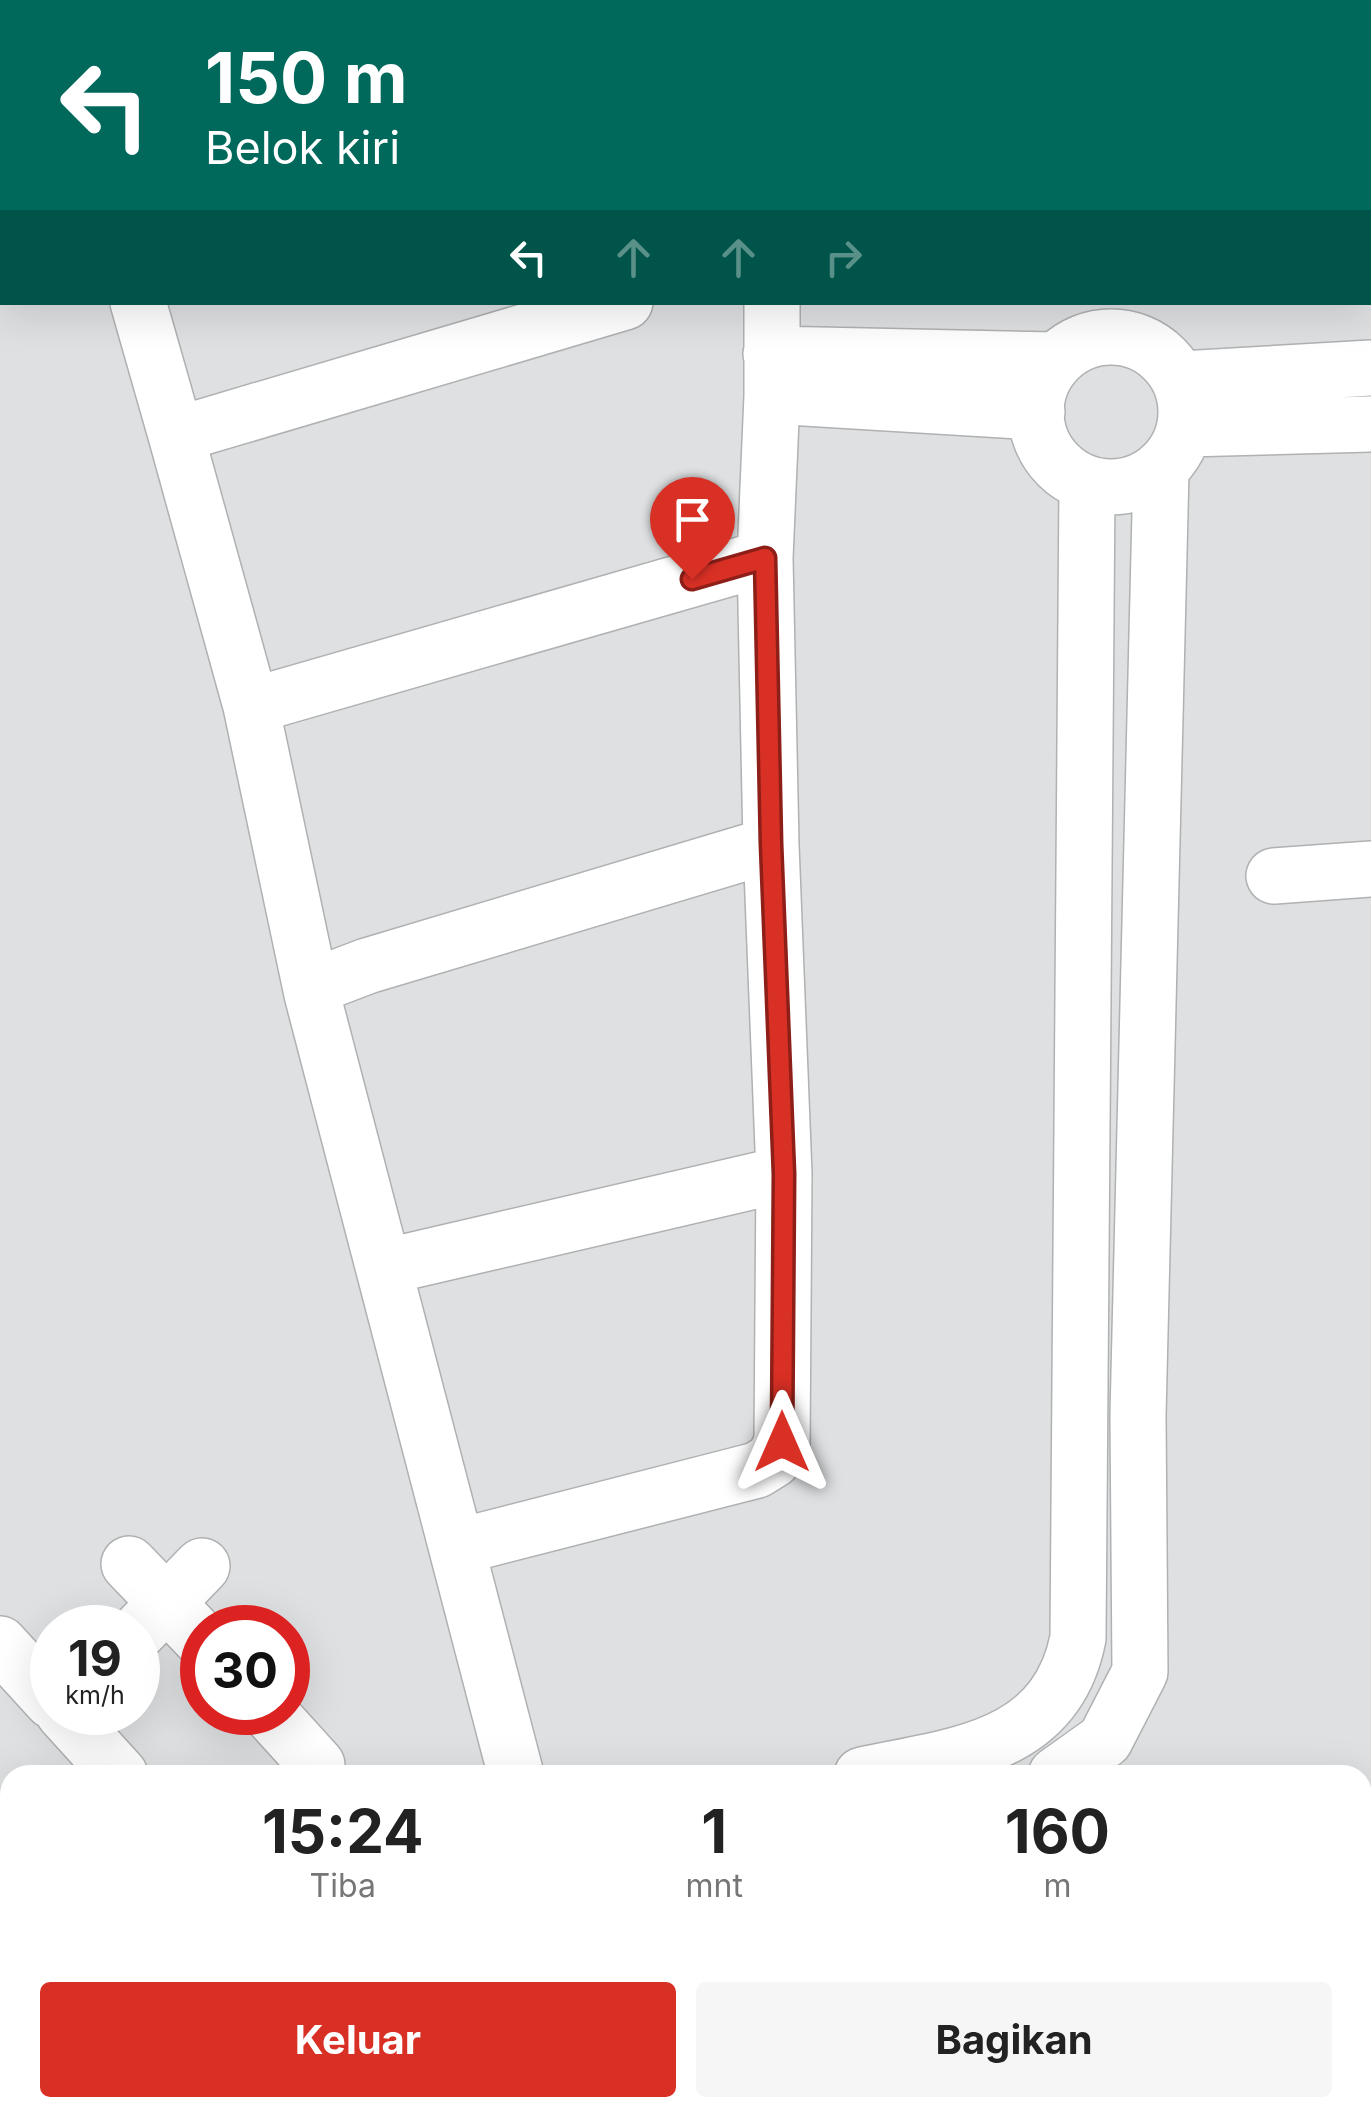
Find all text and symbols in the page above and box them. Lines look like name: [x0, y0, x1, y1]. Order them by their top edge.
text: 150 m: [205, 35, 408, 120]
icon: left: [40, 40, 170, 170]
text: Belok kiri: [205, 120, 400, 175]
icon: left: [501, 230, 556, 285]
icon: ahead: [606, 230, 661, 285]
icon: ahead: [711, 230, 766, 285]
icon: right: [816, 230, 871, 285]
pin: [650, 477, 735, 580]
icon: arrive: [665, 492, 720, 547]
position arrow: [730, 1390, 834, 1494]
speed limit sign: 30: [180, 1605, 310, 1735]
text: 19: [68, 1628, 122, 1688]
text: km/h: [65, 1680, 125, 1710]
text: 15:24: [262, 1795, 424, 1867]
text: 1: [701, 1795, 727, 1867]
text: 160: [1005, 1795, 1110, 1867]
text: Tiba: [310, 1866, 376, 1905]
text: mnt: [685, 1866, 743, 1905]
text: m: [1043, 1866, 1071, 1905]
button: Keluar: [40, 1982, 676, 2097]
button: Bagikan: [696, 1982, 1332, 2097]

